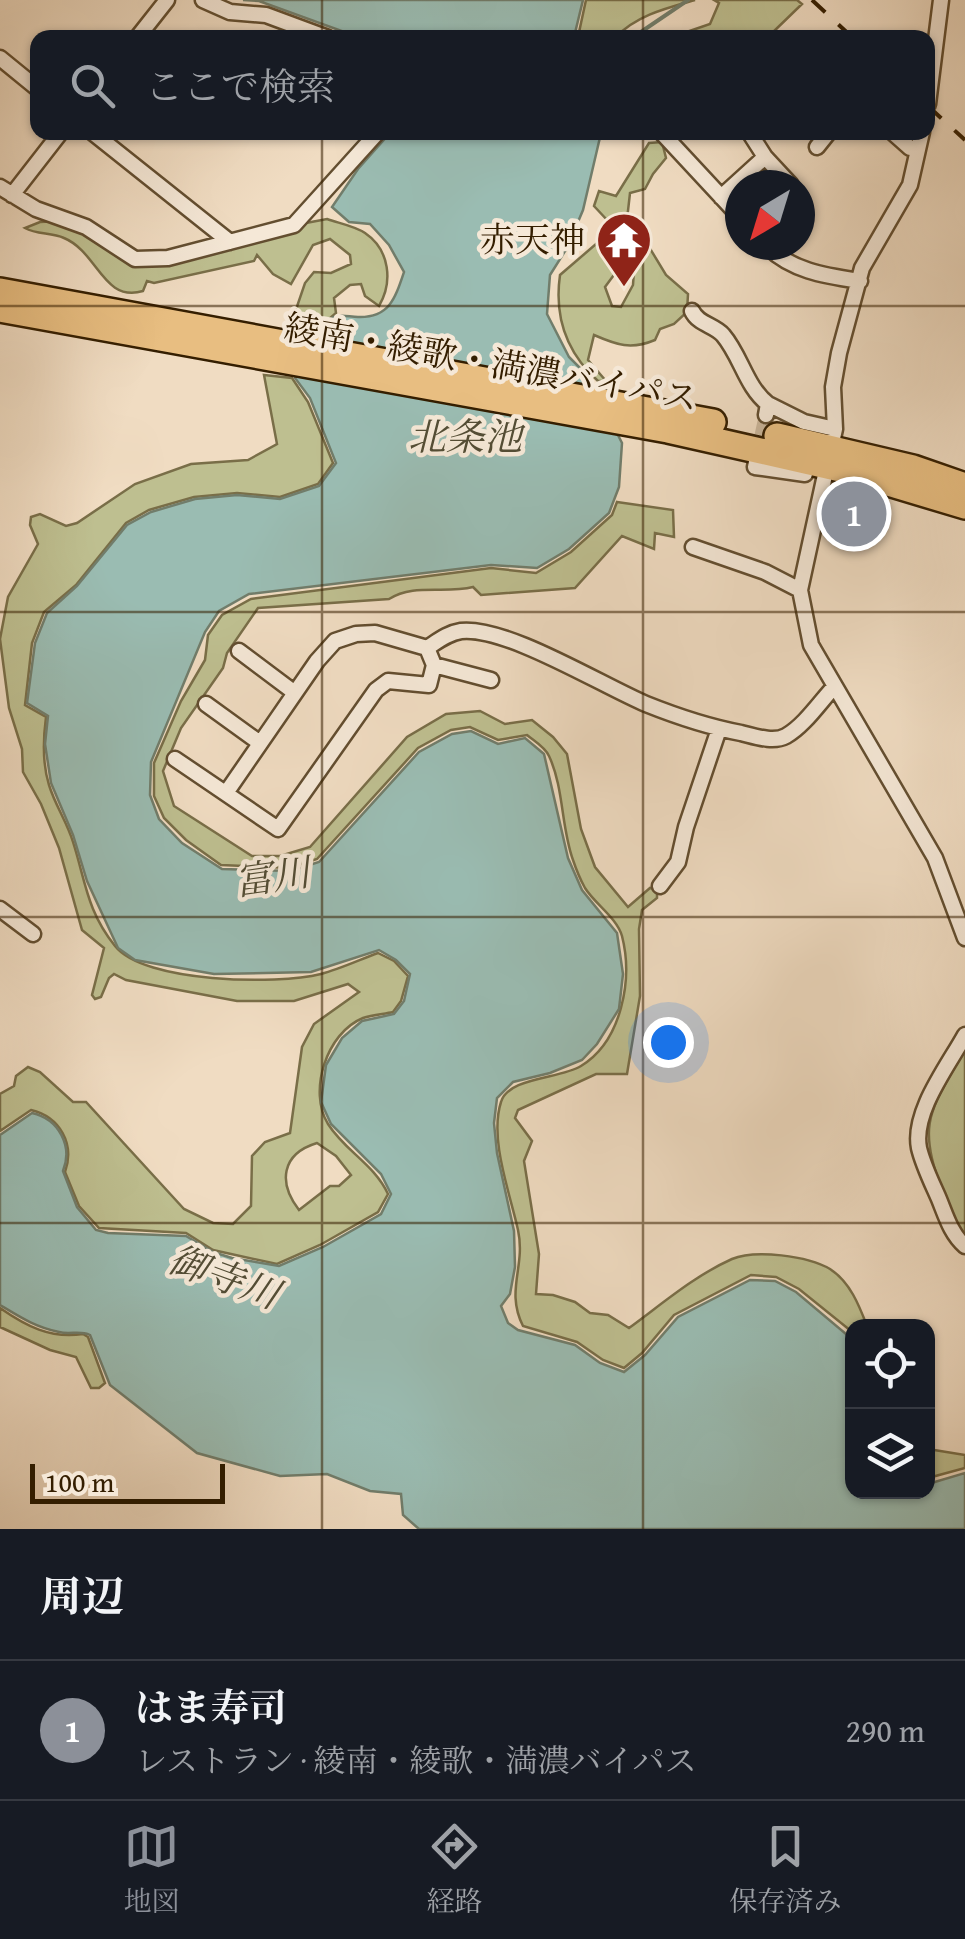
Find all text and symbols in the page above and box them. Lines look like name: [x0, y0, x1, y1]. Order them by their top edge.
search box: [30, 30, 935, 140]
icon: search: [65, 58, 120, 113]
text: ここで検索: [145, 58, 335, 114]
north arrow: [725, 170, 815, 260]
temple icon: 赤天神: [594, 210, 654, 289]
place label: 赤天神: [480, 214, 585, 265]
street label: 綾南・綾歌・満濃バイパス: [280, 301, 702, 424]
water label: 北条池: [408, 408, 526, 464]
pin: 1: [822, 476, 886, 552]
water label: 富川: [230, 842, 317, 909]
your location: [643, 1017, 694, 1068]
water label: 御寺川: [161, 1230, 291, 1323]
map controls: [845, 1319, 935, 1499]
button: locate: [845, 1319, 935, 1409]
button: layers: [845, 1409, 935, 1499]
scale bar: [30, 1459, 225, 1504]
text: 100 m: [45, 1461, 114, 1502]
text: 周辺: [40, 1565, 124, 1626]
text: はま寿司: [135, 1679, 287, 1735]
text: 1: [64, 1707, 81, 1754]
text: 290 m: [846, 1707, 925, 1754]
text: レストラン · 綾南・綾歌・満濃バイパス: [135, 1737, 697, 1784]
tab: 地図: [123, 1819, 180, 1921]
tab: 経路: [426, 1819, 483, 1921]
tab: 保存済み: [729, 1819, 842, 1921]

